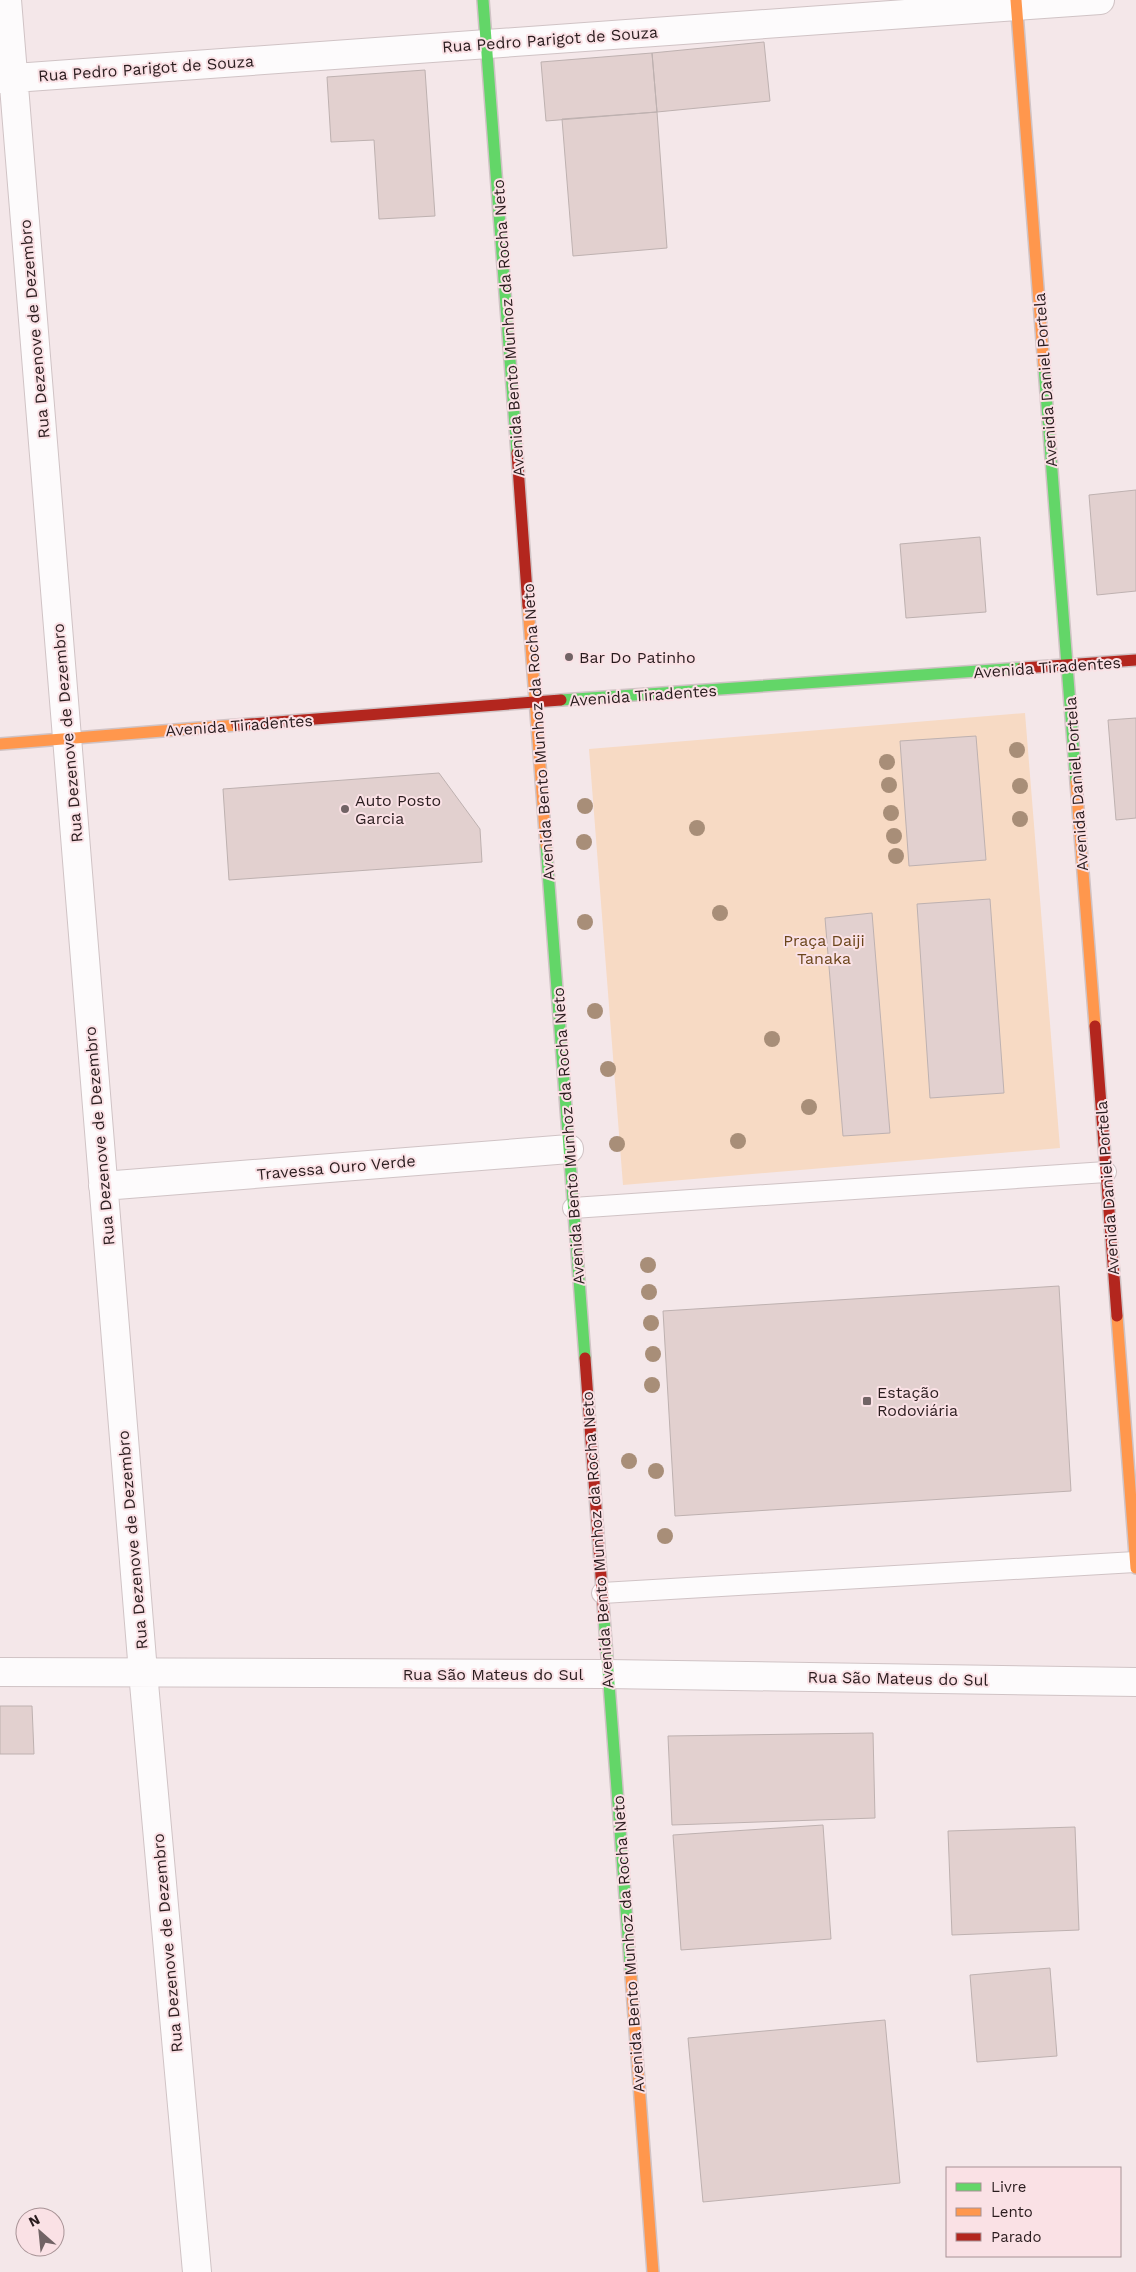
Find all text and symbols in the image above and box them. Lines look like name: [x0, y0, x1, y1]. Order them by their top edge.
street label: Rua Pedro Parigot de Souza: [441, 22, 659, 57]
street label: Rua Pedro Parigot de Souza: [37, 51, 255, 86]
street label: Avenida Bento Munhoz da Rocha Neto: [489, 179, 528, 477]
street label: Rua Dezenove de Dezembro: [15, 219, 54, 439]
street label: Avenida Daniel Portela: [1030, 292, 1061, 468]
street label: Avenida Bento Munhoz da Rocha Neto: [519, 583, 558, 881]
street label: Rua Dezenove de Dezembro: [48, 623, 87, 843]
place label: Bar Do Patinho: [579, 648, 696, 667]
marker: Bar Do Patinho: [563, 651, 575, 663]
street label: Avenida Tiradentes: [973, 653, 1121, 682]
street label: Avenida Tiradentes: [569, 681, 717, 710]
street label: Avenida Daniel Portela: [1061, 696, 1092, 872]
street label: Avenida Tiradentes: [165, 711, 313, 740]
place label: Auto Posto Garcia: [355, 791, 441, 828]
marker: Auto Posto Garcia: [339, 803, 351, 815]
park label: Praça Daiji Tanaka: [783, 931, 865, 968]
street label: Avenida Bento Munhoz da Rocha Neto: [549, 987, 588, 1285]
street label: Rua Dezenove de Dezembro: [80, 1026, 119, 1246]
street label: Avenida Daniel Portela: [1092, 1100, 1123, 1276]
street label: Travessa Ouro Verde: [256, 1151, 416, 1184]
place label: Estação Rodoviária: [877, 1383, 958, 1420]
street label: Avenida Bento Munhoz da Rocha Neto: [578, 1391, 617, 1689]
marker: Estação Rodoviária: [861, 1395, 873, 1407]
street label: Rua Dezenove de Dezembro: [113, 1430, 152, 1650]
street label: Rua São Mateus do Sul: [403, 1665, 583, 1684]
street label: Rua São Mateus do Sul: [807, 1667, 989, 1690]
street label: Avenida Bento Munhoz da Rocha Neto: [609, 1795, 648, 2093]
street label: Rua Dezenove de Dezembro: [148, 1833, 187, 2053]
legend: [946, 2167, 1121, 2257]
text: Livre: [991, 2178, 1026, 2196]
text: Lento: [991, 2203, 1033, 2221]
north arrow: [15, 2207, 65, 2257]
text: N: [26, 2211, 42, 2230]
text: Parado: [991, 2228, 1041, 2246]

